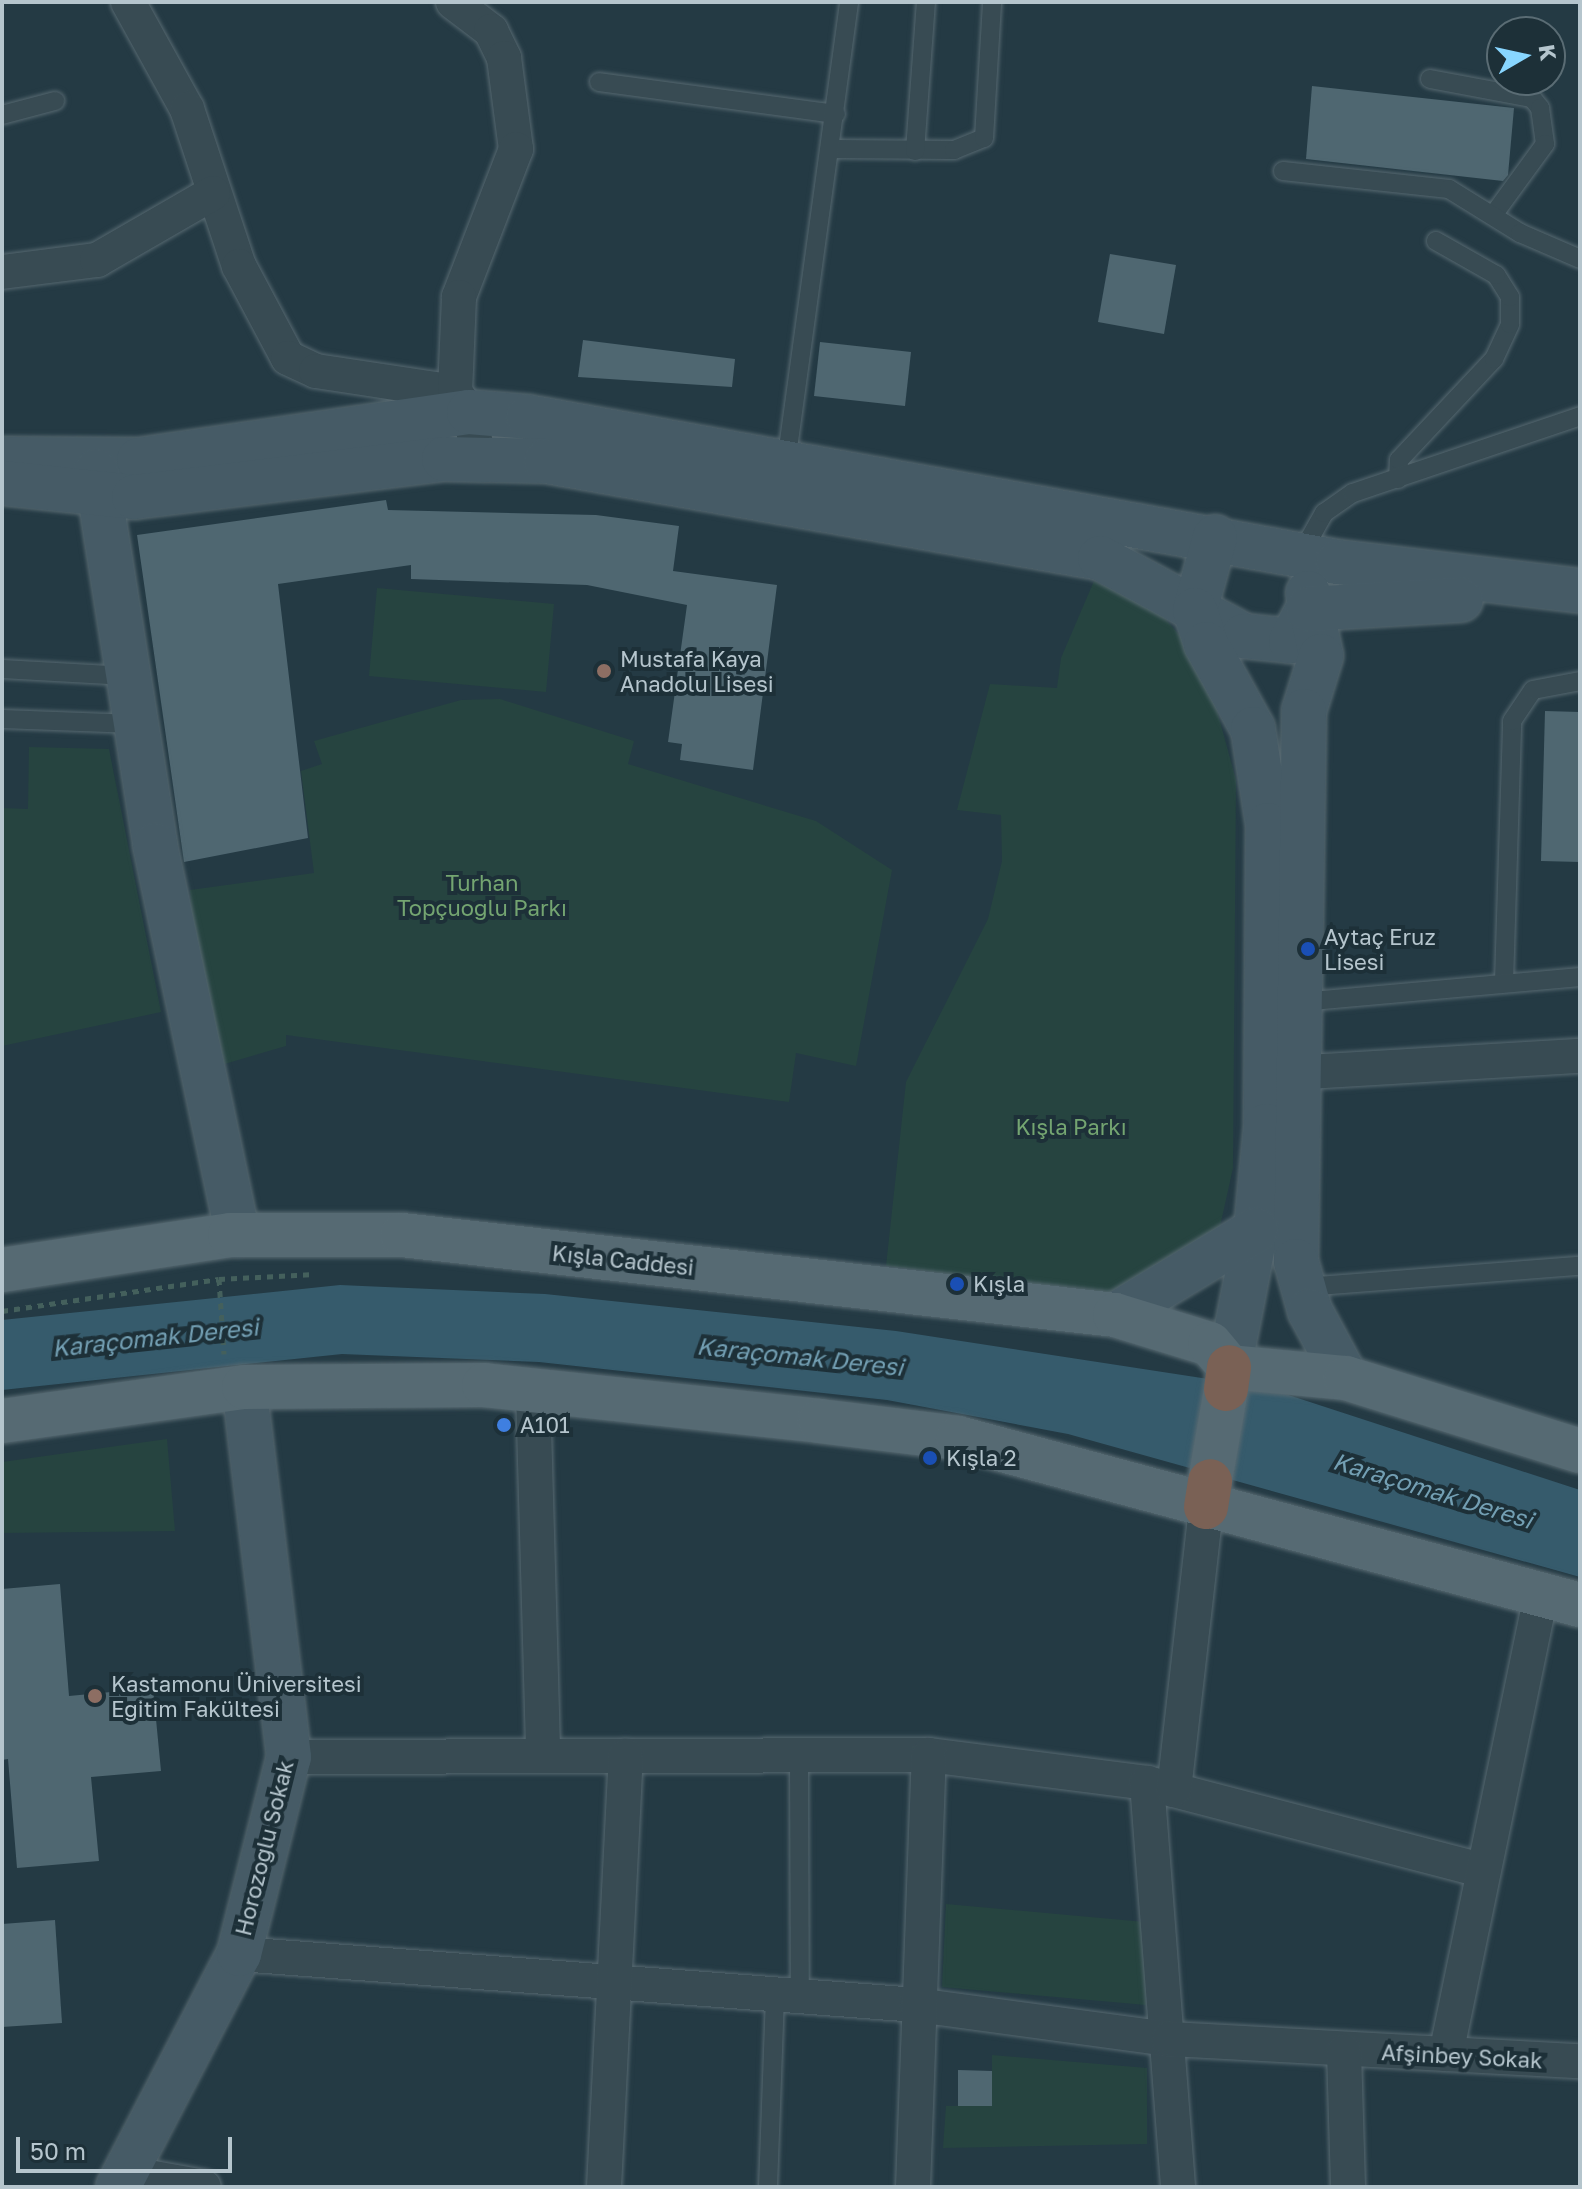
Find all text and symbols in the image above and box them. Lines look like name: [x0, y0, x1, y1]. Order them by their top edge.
north arrow: [1486, 16, 1566, 96]
text: K: [1534, 42, 1563, 62]
place label: Mustafa Kaya Anadolu Lisesi: [620, 645, 774, 696]
marker: Mustafa Kaya Anadolu Lisesi: [595, 662, 613, 680]
park label: Turhan Topçuoğlu Parkı: [397, 869, 567, 920]
place label: Aytaç Eruz Lisesi: [1324, 923, 1436, 974]
marker: Aytaç Eruz Lisesi: [1299, 940, 1317, 958]
park label: Kışla Parkı: [1015, 1114, 1127, 1140]
street label: Kışla Caddesi: [551, 1239, 695, 1281]
place label: Kışla: [973, 1271, 1025, 1297]
marker: Kışla: [948, 1275, 966, 1293]
water label: Karaçomak Deresi: [50, 1312, 260, 1362]
water label: Karaçomak Deresi: [695, 1331, 905, 1381]
place label: A101: [520, 1412, 570, 1438]
marker: A101: [495, 1416, 513, 1434]
place label: Kışla 2: [946, 1445, 1016, 1471]
water label: Karaçomak Deresi: [1330, 1446, 1536, 1534]
marker: Kışla 2: [921, 1449, 939, 1467]
place label: Kastamonu Üniversitesi Eğitim Fakültesi: [111, 1670, 362, 1722]
marker: Kastamonu Üniversitesi Eğitim Fakültesi: [86, 1687, 104, 1705]
street label: Horozoğlu Sokak: [229, 1758, 299, 1938]
street label: Afşinbey Sokak: [1381, 2039, 1543, 2073]
scale bar: [20, 2121, 236, 2171]
text: 50 m: [30, 2136, 86, 2165]

